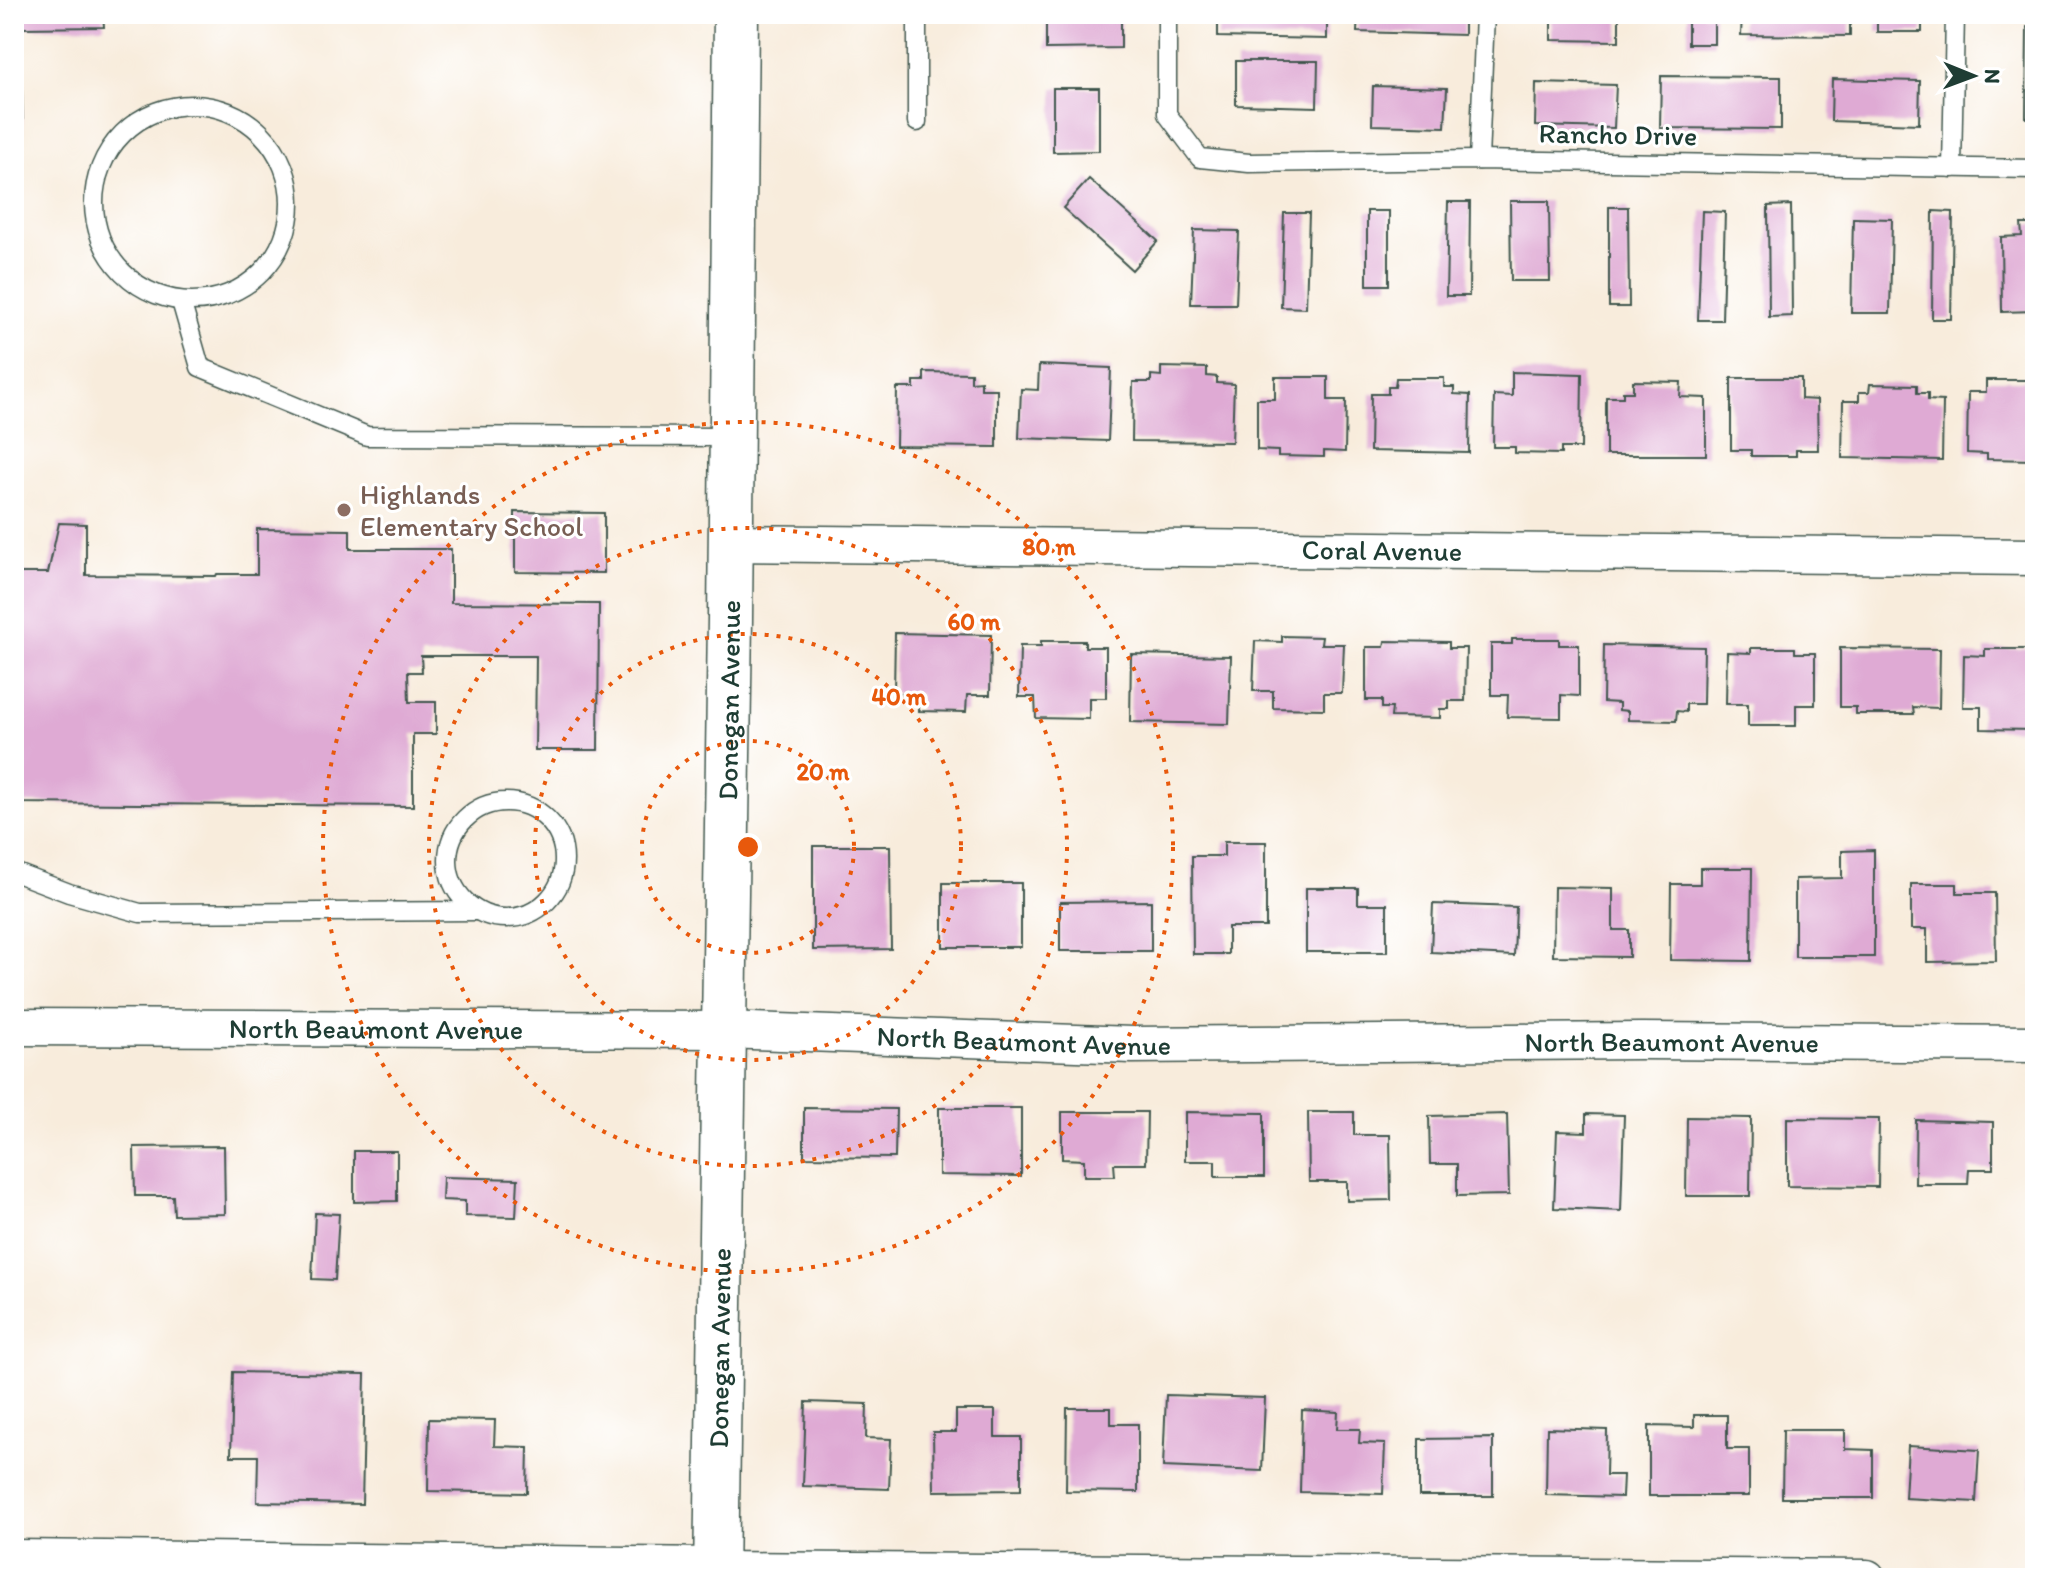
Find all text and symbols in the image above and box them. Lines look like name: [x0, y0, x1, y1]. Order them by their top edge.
north arrow: [1933, 36, 2013, 116]
text: N: [1979, 69, 2006, 84]
street label: Rancho Drive: [1538, 116, 1698, 152]
place label: Highlands Elementary School: [360, 477, 583, 543]
marker: Highlands Elementary School: [335, 501, 353, 519]
text: 80 m: [1022, 532, 1077, 561]
street label: Coral Avenue: [1302, 532, 1462, 568]
street label: Donegan Avenue: [710, 600, 747, 801]
text: 60 m: [947, 607, 1001, 636]
text: 40 m: [872, 682, 927, 711]
text: 20 m: [797, 757, 850, 786]
centre of rings: [734, 833, 762, 861]
street label: North Beaumont Avenue: [229, 1011, 523, 1046]
street label: North Beaumont Avenue: [876, 1019, 1171, 1062]
street label: North Beaumont Avenue: [1524, 1024, 1819, 1059]
street label: Donegan Avenue: [701, 1247, 738, 1449]

